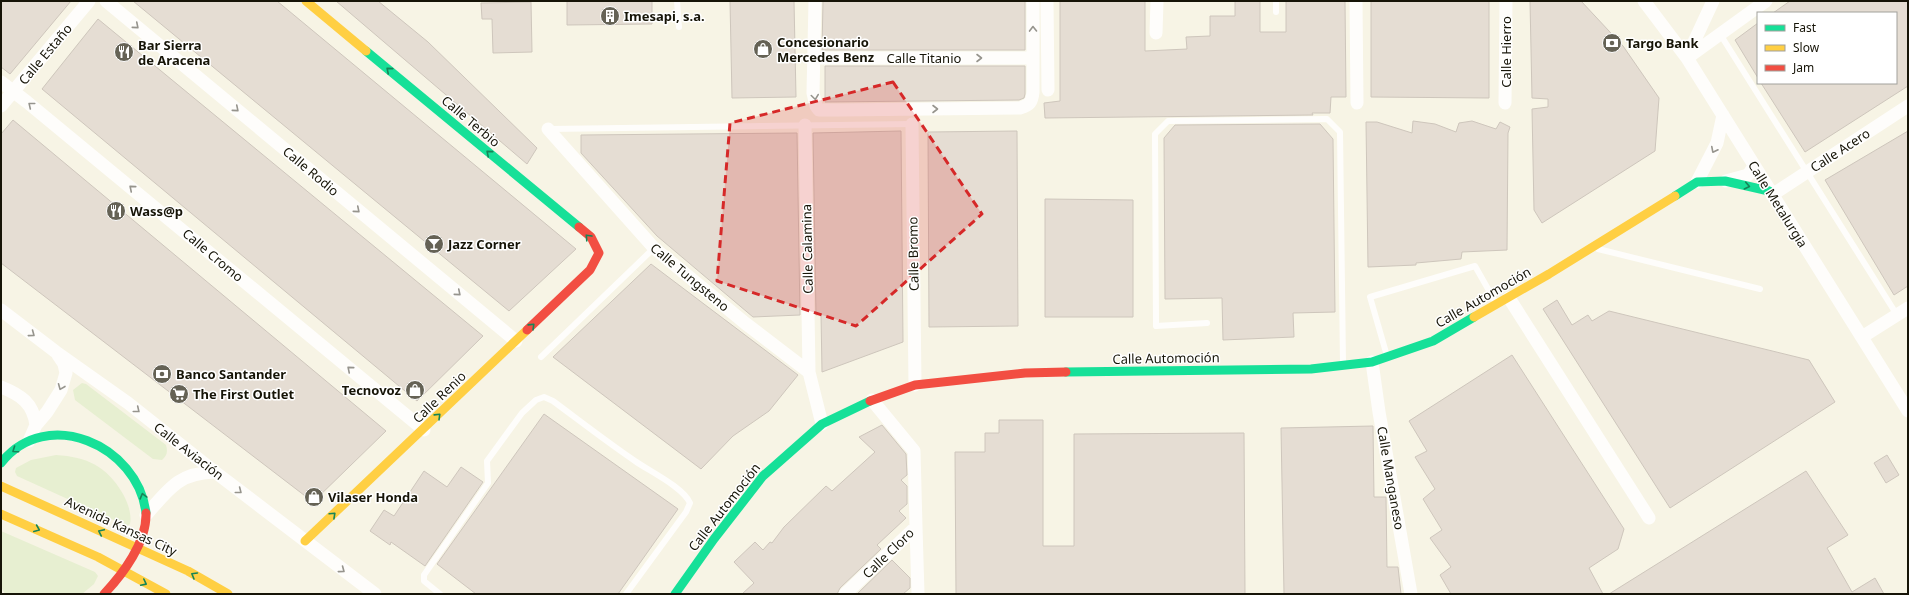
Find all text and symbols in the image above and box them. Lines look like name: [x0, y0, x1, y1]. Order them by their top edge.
building icon: Imesapi, s.a.: [599, 5, 621, 27]
place label: Imesapi, s.a.: [624, 7, 705, 25]
legend: [1757, 12, 1897, 84]
street label: Calle Hierro: [1497, 16, 1515, 88]
text: Fast: [1793, 19, 1817, 36]
street label: Calle Estaño: [14, 20, 76, 88]
one-way arrow: [131, 21, 138, 28]
one-way arrow: [1029, 26, 1037, 32]
bank icon: Targo Bank: [1601, 32, 1623, 54]
place label: Concesionario Mercedes Benz: [777, 33, 874, 66]
place label: Targo Bank: [1626, 34, 1700, 52]
place label: Bar Sierra de Aracena: [138, 36, 210, 69]
shop icon: Concesionario Mercedes Benz: [752, 38, 774, 60]
text: Slow: [1793, 39, 1820, 56]
restaurant icon: Bar Sierra de Aracena: [113, 41, 135, 63]
street label: Calle Titanio: [887, 49, 962, 67]
one-way arrow: [976, 54, 982, 62]
text: Jam: [1792, 59, 1814, 76]
one-way arrow: [387, 68, 394, 75]
street label: Calle Terbio: [438, 91, 504, 151]
one-way arrow: [810, 94, 819, 100]
one-way arrow: [29, 103, 36, 110]
one-way arrow: [231, 104, 238, 111]
one-way arrow: [932, 105, 938, 113]
street label: Calle Acero: [1807, 124, 1873, 176]
street label: Calle Rodio: [279, 142, 343, 200]
one-way arrow: [1711, 146, 1718, 153]
one-way arrow: [487, 151, 494, 158]
street label: Calle Metalurgia: [1744, 157, 1812, 251]
one-way arrow: [1744, 182, 1750, 190]
one-way arrow: [129, 186, 136, 193]
restaurant icon: Wass@p: [105, 200, 127, 222]
place label: Wass@p: [130, 202, 183, 220]
street label: Calle Calamina: [797, 204, 817, 294]
one-way arrow: [353, 205, 360, 212]
street label: Calle Bromo: [903, 217, 923, 291]
street label: Calle Cromo: [179, 224, 247, 286]
bar icon: Jazz Corner: [423, 233, 445, 255]
one-way arrow: [586, 234, 593, 242]
place label: Jazz Corner: [447, 235, 521, 253]
street label: Calle Tungsteno: [647, 239, 733, 315]
street label: Calle Automoción: [1432, 262, 1534, 332]
one-way arrow: [453, 288, 460, 295]
one-way arrow: [527, 323, 535, 331]
one-way arrow: [28, 329, 35, 336]
street label: Calle Automoción: [1112, 348, 1220, 368]
bank icon: Banco Santander: [151, 363, 173, 385]
place label: Banco Santander: [176, 365, 286, 383]
one-way arrow: [348, 367, 355, 374]
street label: Calle Renio: [408, 367, 470, 427]
shop icon: Tecnovoz: [404, 379, 426, 401]
place label: Tecnovoz: [342, 381, 401, 399]
supermarket icon: The First Outlet: [168, 383, 190, 405]
one-way arrow: [58, 384, 66, 391]
place label: The First Outlet: [193, 385, 294, 403]
one-way arrow: [133, 405, 140, 412]
one-way arrow: [433, 413, 441, 421]
street label: Calle Aviación: [150, 418, 228, 484]
street label: Calle Manganeso: [1373, 425, 1409, 531]
one-way arrow: [13, 445, 20, 452]
street label: Calle Automoción: [684, 459, 764, 555]
one-way arrow: [235, 486, 242, 493]
shop icon: Vilaser Honda: [303, 486, 325, 508]
place label: Vilaser Honda: [328, 488, 418, 506]
street label: Avenida Kansas City: [62, 492, 180, 560]
one-way arrow: [139, 493, 148, 500]
one-way arrow: [328, 512, 336, 519]
street label: Calle Cloro: [858, 524, 918, 582]
one-way arrow: [33, 525, 40, 533]
one-way arrow: [98, 529, 105, 537]
one-way arrow: [338, 565, 345, 572]
one-way arrow: [191, 572, 198, 580]
one-way arrow: [140, 578, 147, 586]

